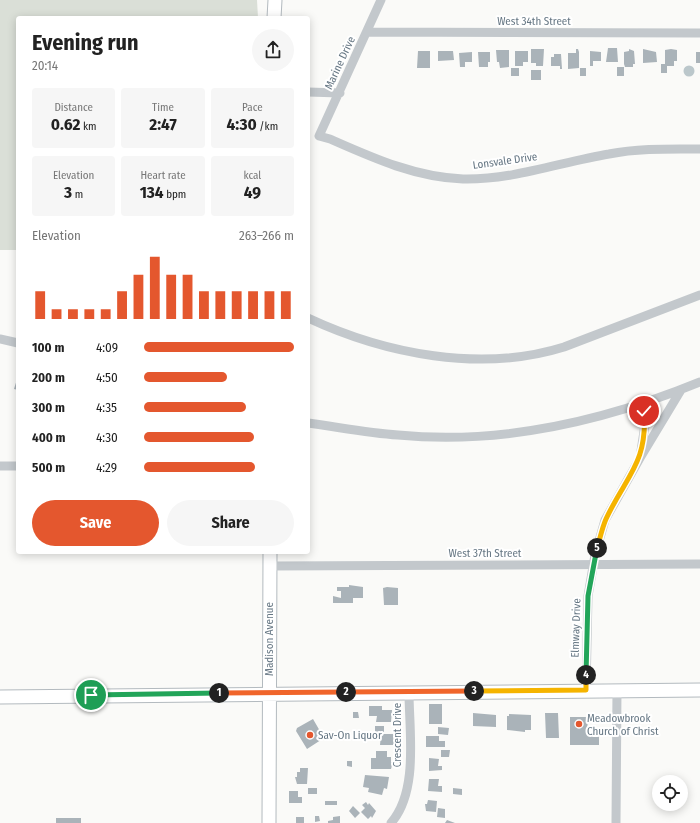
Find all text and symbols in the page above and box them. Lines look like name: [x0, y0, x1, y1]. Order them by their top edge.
street label: West 34th Street: [497, 15, 571, 28]
text: Evening run: [32, 29, 139, 56]
button: share: [252, 29, 294, 71]
street label: Marine Drive: [322, 34, 358, 92]
text: 20:14: [32, 58, 58, 73]
text: Distance: [54, 101, 93, 114]
text: Time: [152, 101, 174, 114]
text: Pace: [242, 101, 263, 114]
text: 0.62: [51, 114, 80, 135]
text: 2:47: [149, 114, 177, 135]
text: 4:30: [227, 114, 257, 135]
text: km: [80, 120, 97, 133]
text: /km: [257, 120, 278, 133]
street label: Lonsvale Drive: [472, 150, 538, 172]
text: Elevation: [53, 169, 94, 182]
text: Heart rate: [140, 169, 186, 182]
text: kcal: [243, 169, 261, 182]
text: 3: [64, 182, 72, 203]
text: 134: [140, 182, 164, 203]
text: 49: [244, 182, 261, 203]
text: m: [72, 188, 83, 201]
text: bpm: [164, 188, 186, 201]
text: Elevation: [32, 228, 81, 243]
text: 263–266 m: [239, 228, 294, 243]
text: 100 m: [32, 340, 64, 355]
text: 4:09: [96, 340, 118, 355]
text: 200 m: [32, 370, 65, 385]
text: 4:50: [96, 370, 118, 385]
pin: [627, 394, 661, 428]
text: 300 m: [32, 400, 65, 415]
text: 4:35: [96, 400, 117, 415]
icon: check: [633, 400, 655, 422]
text: 400 m: [32, 430, 66, 445]
text: 4:30: [96, 430, 118, 445]
text: 500 m: [32, 460, 65, 475]
text: 4:29: [96, 460, 117, 475]
button: Save: [32, 500, 159, 546]
button: Share: [167, 500, 294, 546]
pin: 5: [587, 538, 607, 558]
text: 5: [594, 541, 600, 554]
street label: West 37th Street: [449, 547, 522, 560]
street label: Elmway Drive: [568, 598, 584, 658]
street label: Madison Avenue: [263, 602, 276, 676]
pin: 4: [576, 665, 596, 685]
text: 4: [583, 668, 589, 681]
pin: [74, 678, 108, 712]
pin: 3: [464, 681, 484, 701]
pin: 2: [336, 682, 356, 702]
pin: 1: [209, 683, 229, 703]
icon: arrive: [80, 684, 102, 706]
text: 3: [471, 684, 477, 697]
text: 2: [343, 685, 349, 698]
text: 1: [217, 686, 221, 699]
street label: Crescent Drive: [391, 703, 404, 767]
place label: Meadowbrook Church of Christ: [587, 712, 659, 738]
marker: Meadowbrook Church of Christ: [574, 719, 584, 729]
place label: Sav-On Liquor: [318, 729, 382, 742]
marker: Sav-On Liquor: [305, 730, 315, 740]
map controls: [652, 775, 688, 811]
button: locate: [652, 775, 688, 811]

